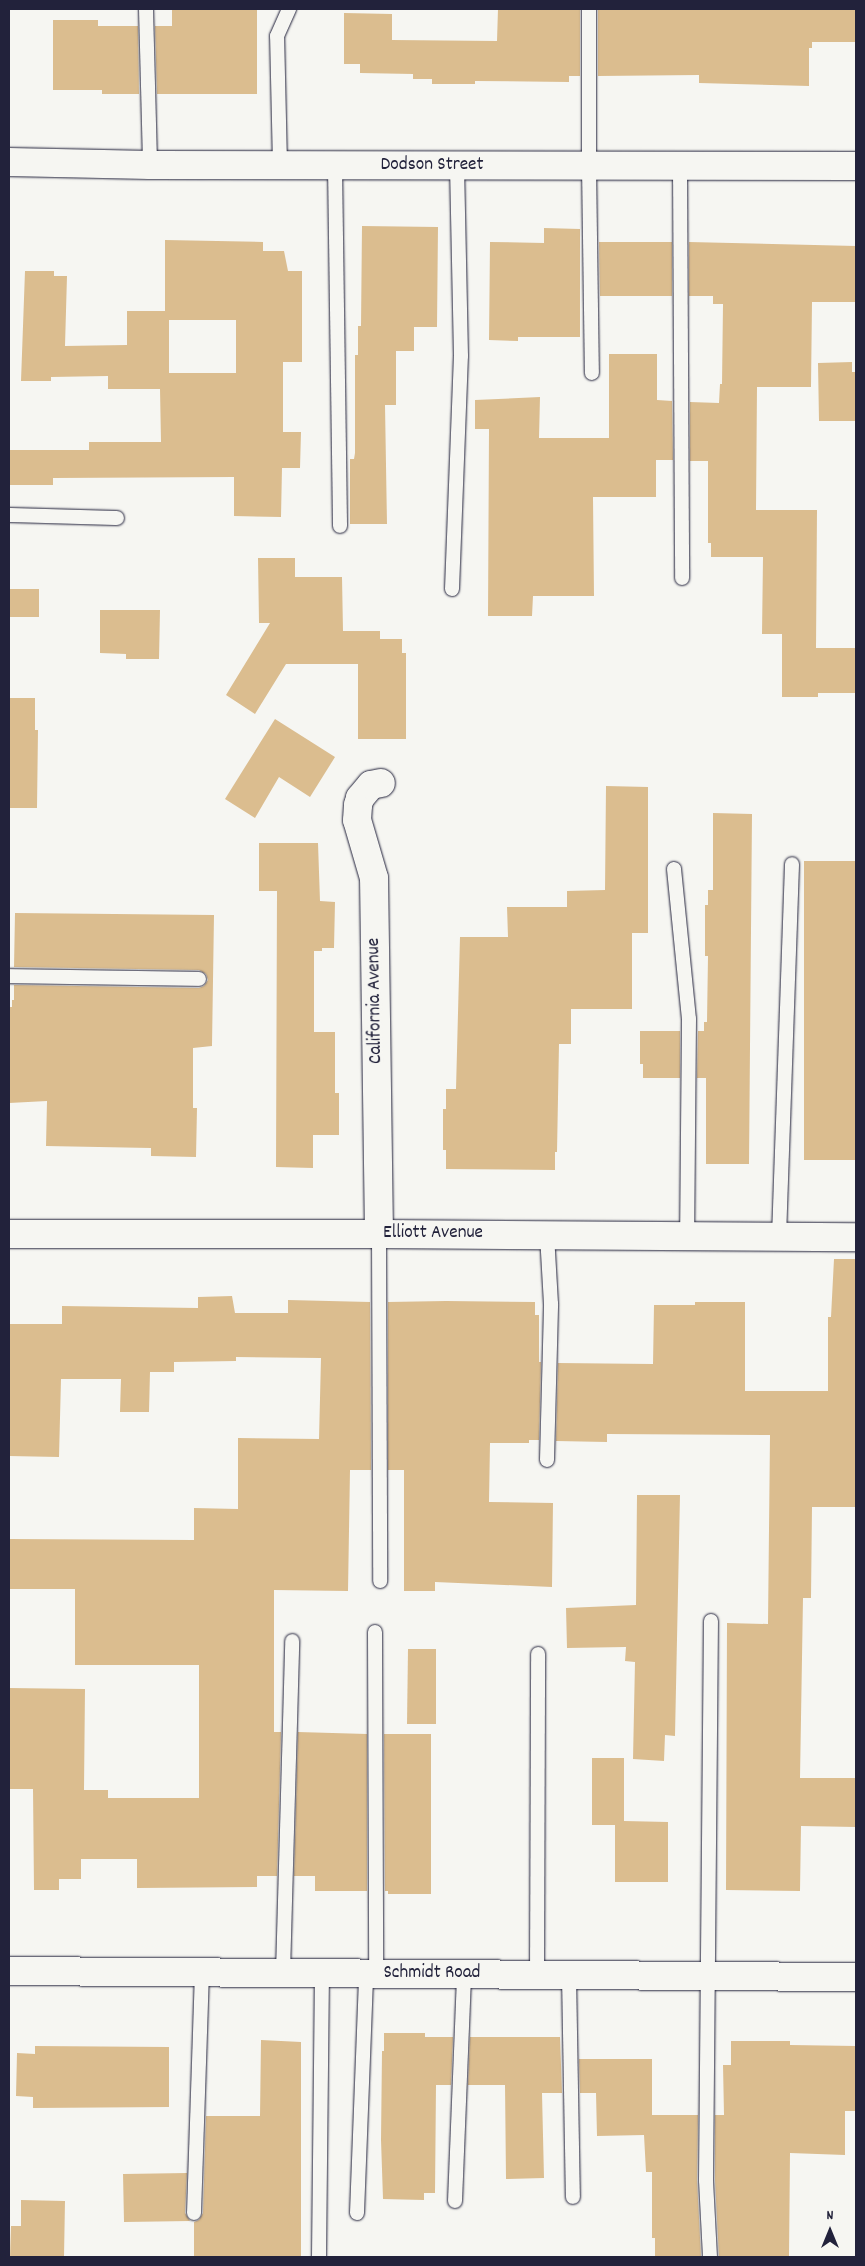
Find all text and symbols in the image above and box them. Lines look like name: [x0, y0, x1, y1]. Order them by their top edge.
street label: Dodson Street: [381, 155, 483, 177]
street label: California Avenue: [364, 938, 388, 1064]
street label: Elliott Avenue: [383, 1223, 483, 1245]
street label: Schmidt Road: [383, 1963, 481, 1985]
north arrow: [805, 2206, 855, 2256]
text: N: [827, 2206, 833, 2226]

